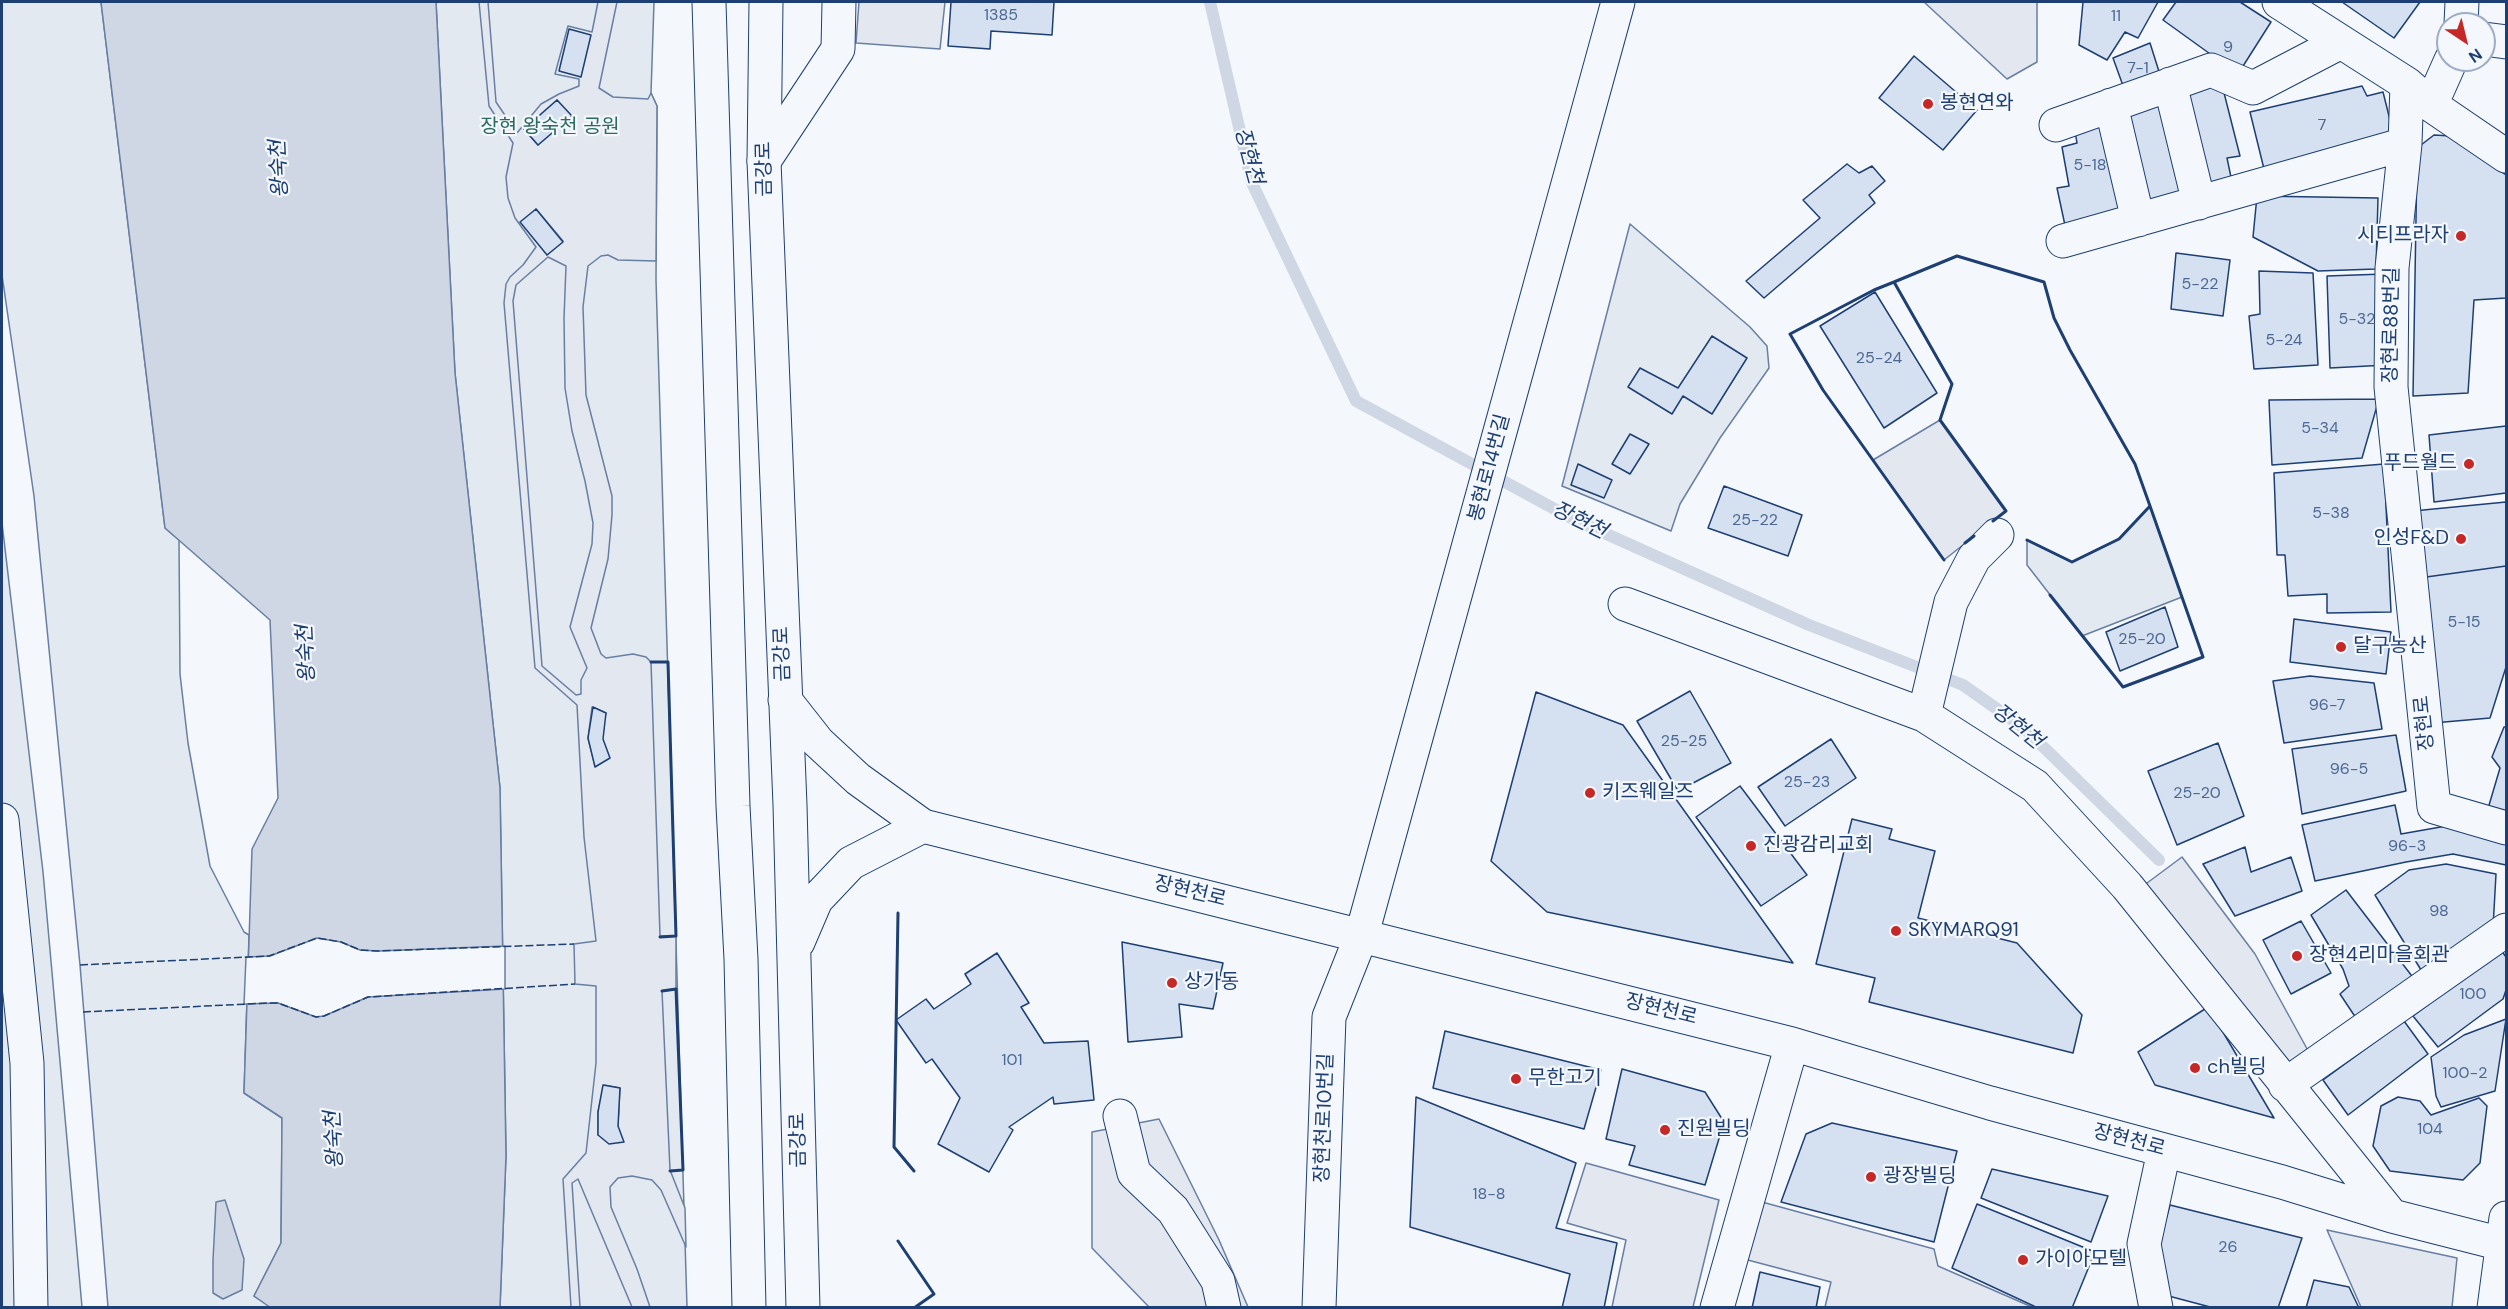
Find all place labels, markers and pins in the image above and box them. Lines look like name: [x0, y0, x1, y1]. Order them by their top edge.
place label: 봉현연와: [1940, 92, 2014, 116]
marker: 봉현연와: [1921, 97, 1935, 111]
place label: 시티프라자: [2357, 224, 2449, 248]
marker: 시티프라자: [2454, 229, 2468, 243]
place label: 푸드월드: [2383, 452, 2457, 476]
marker: 푸드월드: [2462, 457, 2476, 471]
place label: 인성F&D: [2373, 527, 2449, 551]
marker: 인성F&D: [2454, 532, 2468, 546]
place label: 달구농산: [2353, 635, 2427, 659]
marker: 달구농산: [2334, 640, 2348, 654]
place label: 키즈웨일즈: [1602, 781, 1694, 805]
marker: 키즈웨일즈: [1583, 786, 1597, 800]
place label: 진광감리교회: [1763, 834, 1873, 858]
marker: 진광감리교회: [1744, 839, 1758, 853]
place label: SKYMARQ91: [1908, 919, 2019, 943]
marker: SKYMARQ91: [1889, 924, 1903, 938]
place label: 장현4리마을회관: [2309, 944, 2450, 968]
marker: 장현4리마을회관: [2290, 949, 2304, 963]
place label: 상가동: [1184, 971, 1239, 995]
marker: 상가동: [1165, 976, 1179, 990]
place label: ch빌딩: [2207, 1056, 2267, 1080]
marker: ch빌딩: [2188, 1061, 2202, 1075]
place label: 무한고기: [1528, 1067, 1602, 1091]
marker: 무한고기: [1509, 1072, 1523, 1086]
place label: 진원빌딩: [1677, 1118, 1751, 1142]
marker: 진원빌딩: [1658, 1123, 1672, 1137]
place label: 광장빌딩: [1883, 1165, 1957, 1189]
marker: 광장빌딩: [1864, 1170, 1878, 1184]
place label: 가이아모텔: [2035, 1248, 2127, 1272]
marker: 가이아모텔: [2016, 1253, 2030, 1267]

